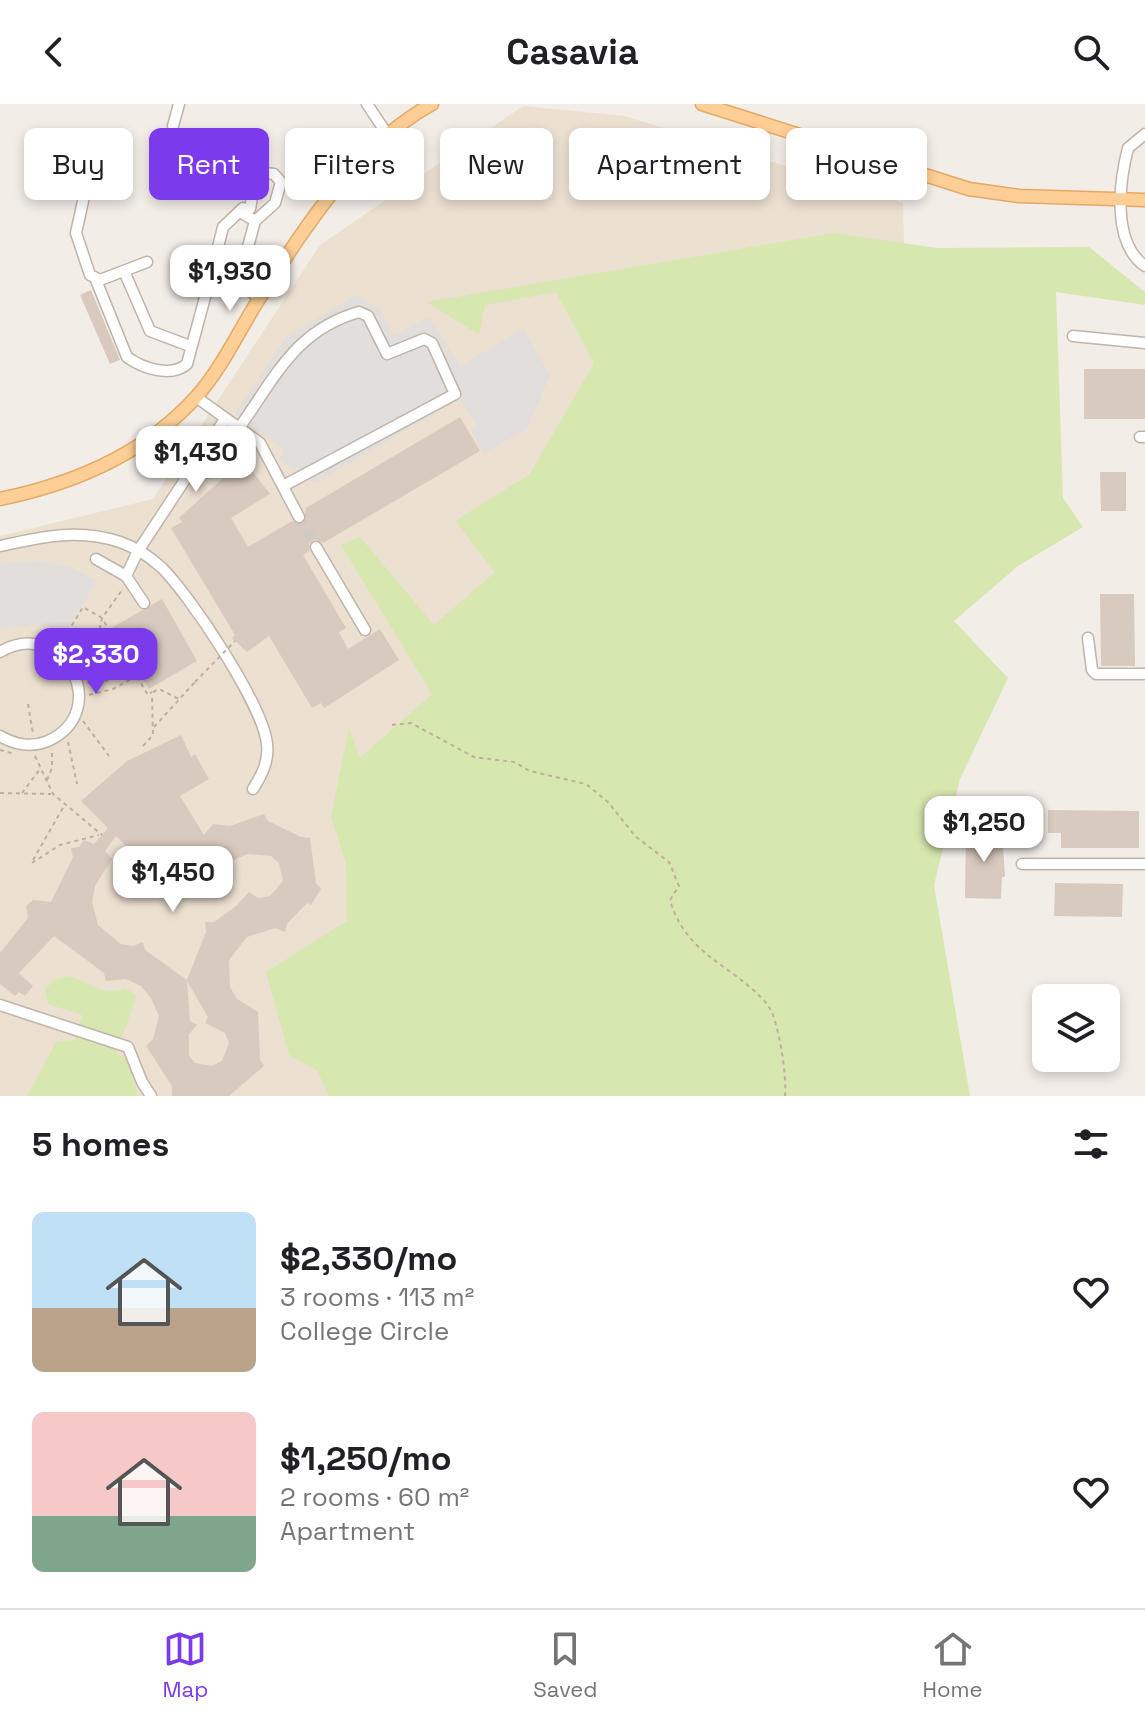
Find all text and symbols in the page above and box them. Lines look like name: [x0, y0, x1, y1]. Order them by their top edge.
text: Casavia: [506, 29, 639, 75]
icon: back: [32, 30, 76, 74]
icon: search: [1069, 30, 1113, 74]
chip: Buy: [24, 128, 133, 200]
chip: Rent: [149, 128, 269, 200]
chip: Filters: [285, 128, 424, 200]
chip: New: [440, 128, 553, 200]
chip: Apartment: [569, 128, 770, 200]
chip: House: [786, 128, 927, 200]
pin: $1,930: [165, 245, 295, 313]
text: $1,930: [188, 254, 272, 288]
pin: $1,430: [131, 426, 261, 494]
text: $1,430: [154, 435, 238, 469]
pin: $2,330: [31, 628, 161, 696]
text: $2,330: [52, 637, 140, 671]
pin: $1,250: [919, 796, 1049, 864]
text: $1,250: [942, 805, 1026, 839]
pin: $1,450: [108, 846, 238, 914]
text: $1,450: [131, 855, 215, 889]
map controls: [1032, 984, 1120, 1072]
button: layers: [1032, 984, 1120, 1072]
icon: filters: [1069, 1122, 1113, 1166]
text: 5 homes: [32, 1123, 169, 1166]
text: $2,330/mo: [280, 1237, 457, 1280]
icon: home: [96, 1244, 192, 1340]
icon: heart: [1069, 1270, 1113, 1314]
text: 3 rooms · 113 m²: [280, 1280, 474, 1314]
text: College Circle: [280, 1314, 449, 1348]
text: $1,250/mo: [280, 1437, 452, 1480]
icon: home: [96, 1444, 192, 1540]
icon: heart: [1069, 1470, 1113, 1514]
text: 2 rooms · 60 m²: [280, 1480, 469, 1514]
text: Apartment: [280, 1514, 415, 1548]
tab: Map: [163, 1627, 208, 1703]
tab: Saved: [533, 1627, 598, 1703]
tab: Home: [923, 1627, 983, 1703]

